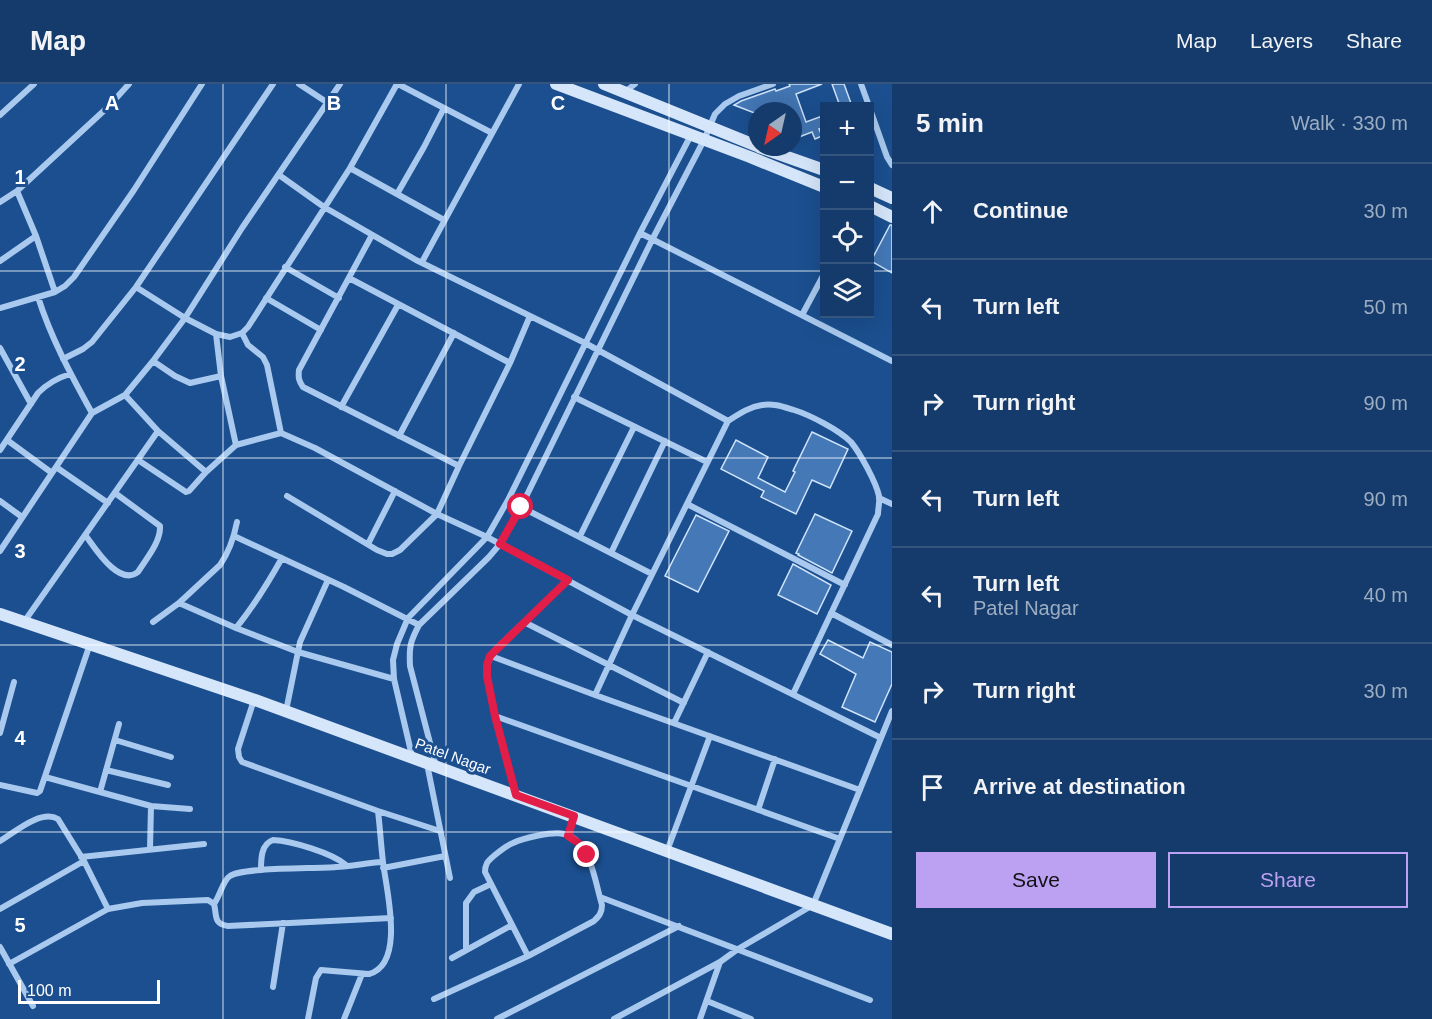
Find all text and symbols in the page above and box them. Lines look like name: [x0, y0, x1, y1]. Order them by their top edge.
text: Map: [30, 25, 86, 56]
text: Map: [1176, 29, 1217, 52]
text: Layers: [1250, 29, 1313, 52]
text: Share: [1346, 29, 1402, 52]
text: A: [105, 92, 119, 114]
text: B: [327, 92, 341, 114]
text: C: [551, 92, 565, 114]
north arrow: [748, 102, 802, 156]
map controls: [820, 102, 874, 318]
button: +: [820, 102, 874, 156]
text: 5 min: [916, 108, 984, 138]
text: Walk · 330 m: [1291, 112, 1408, 134]
button: −: [820, 156, 874, 210]
text: 1: [14, 166, 26, 188]
icon: ahead: [916, 195, 949, 228]
text: Continue: [973, 198, 1068, 223]
text: 30 m: [1364, 200, 1408, 222]
button: locate: [820, 210, 874, 264]
button: layers: [820, 264, 874, 318]
icon: left: [916, 291, 949, 324]
text: Turn left: [973, 294, 1059, 319]
text: 50 m: [1364, 296, 1408, 318]
text: 2: [14, 353, 26, 375]
icon: right: [916, 387, 949, 420]
text: Turn right: [973, 390, 1075, 415]
text: 90 m: [1364, 392, 1408, 414]
icon: left: [916, 483, 949, 516]
text: Turn left: [973, 486, 1059, 511]
text: 90 m: [1364, 488, 1408, 510]
route start: [507, 493, 533, 519]
text: 3: [14, 540, 26, 562]
text: Turn left: [973, 571, 1059, 596]
icon: left: [916, 579, 949, 612]
text: 40 m: [1364, 584, 1408, 606]
text: Patel Nagar: [973, 597, 1079, 619]
icon: right: [916, 675, 949, 708]
text: Turn right: [973, 678, 1075, 703]
text: 30 m: [1364, 680, 1408, 702]
text: 4: [14, 727, 26, 749]
street label: Patel Nagar: [413, 734, 493, 778]
icon: arrive: [916, 771, 949, 804]
text: Arrive at destination: [973, 774, 1186, 799]
route end: [573, 841, 599, 867]
button: Save: [916, 852, 1156, 908]
button: Share: [1168, 852, 1408, 908]
text: 5: [14, 914, 26, 936]
scale bar: [18, 977, 160, 1004]
text: 100 m: [27, 982, 71, 999]

